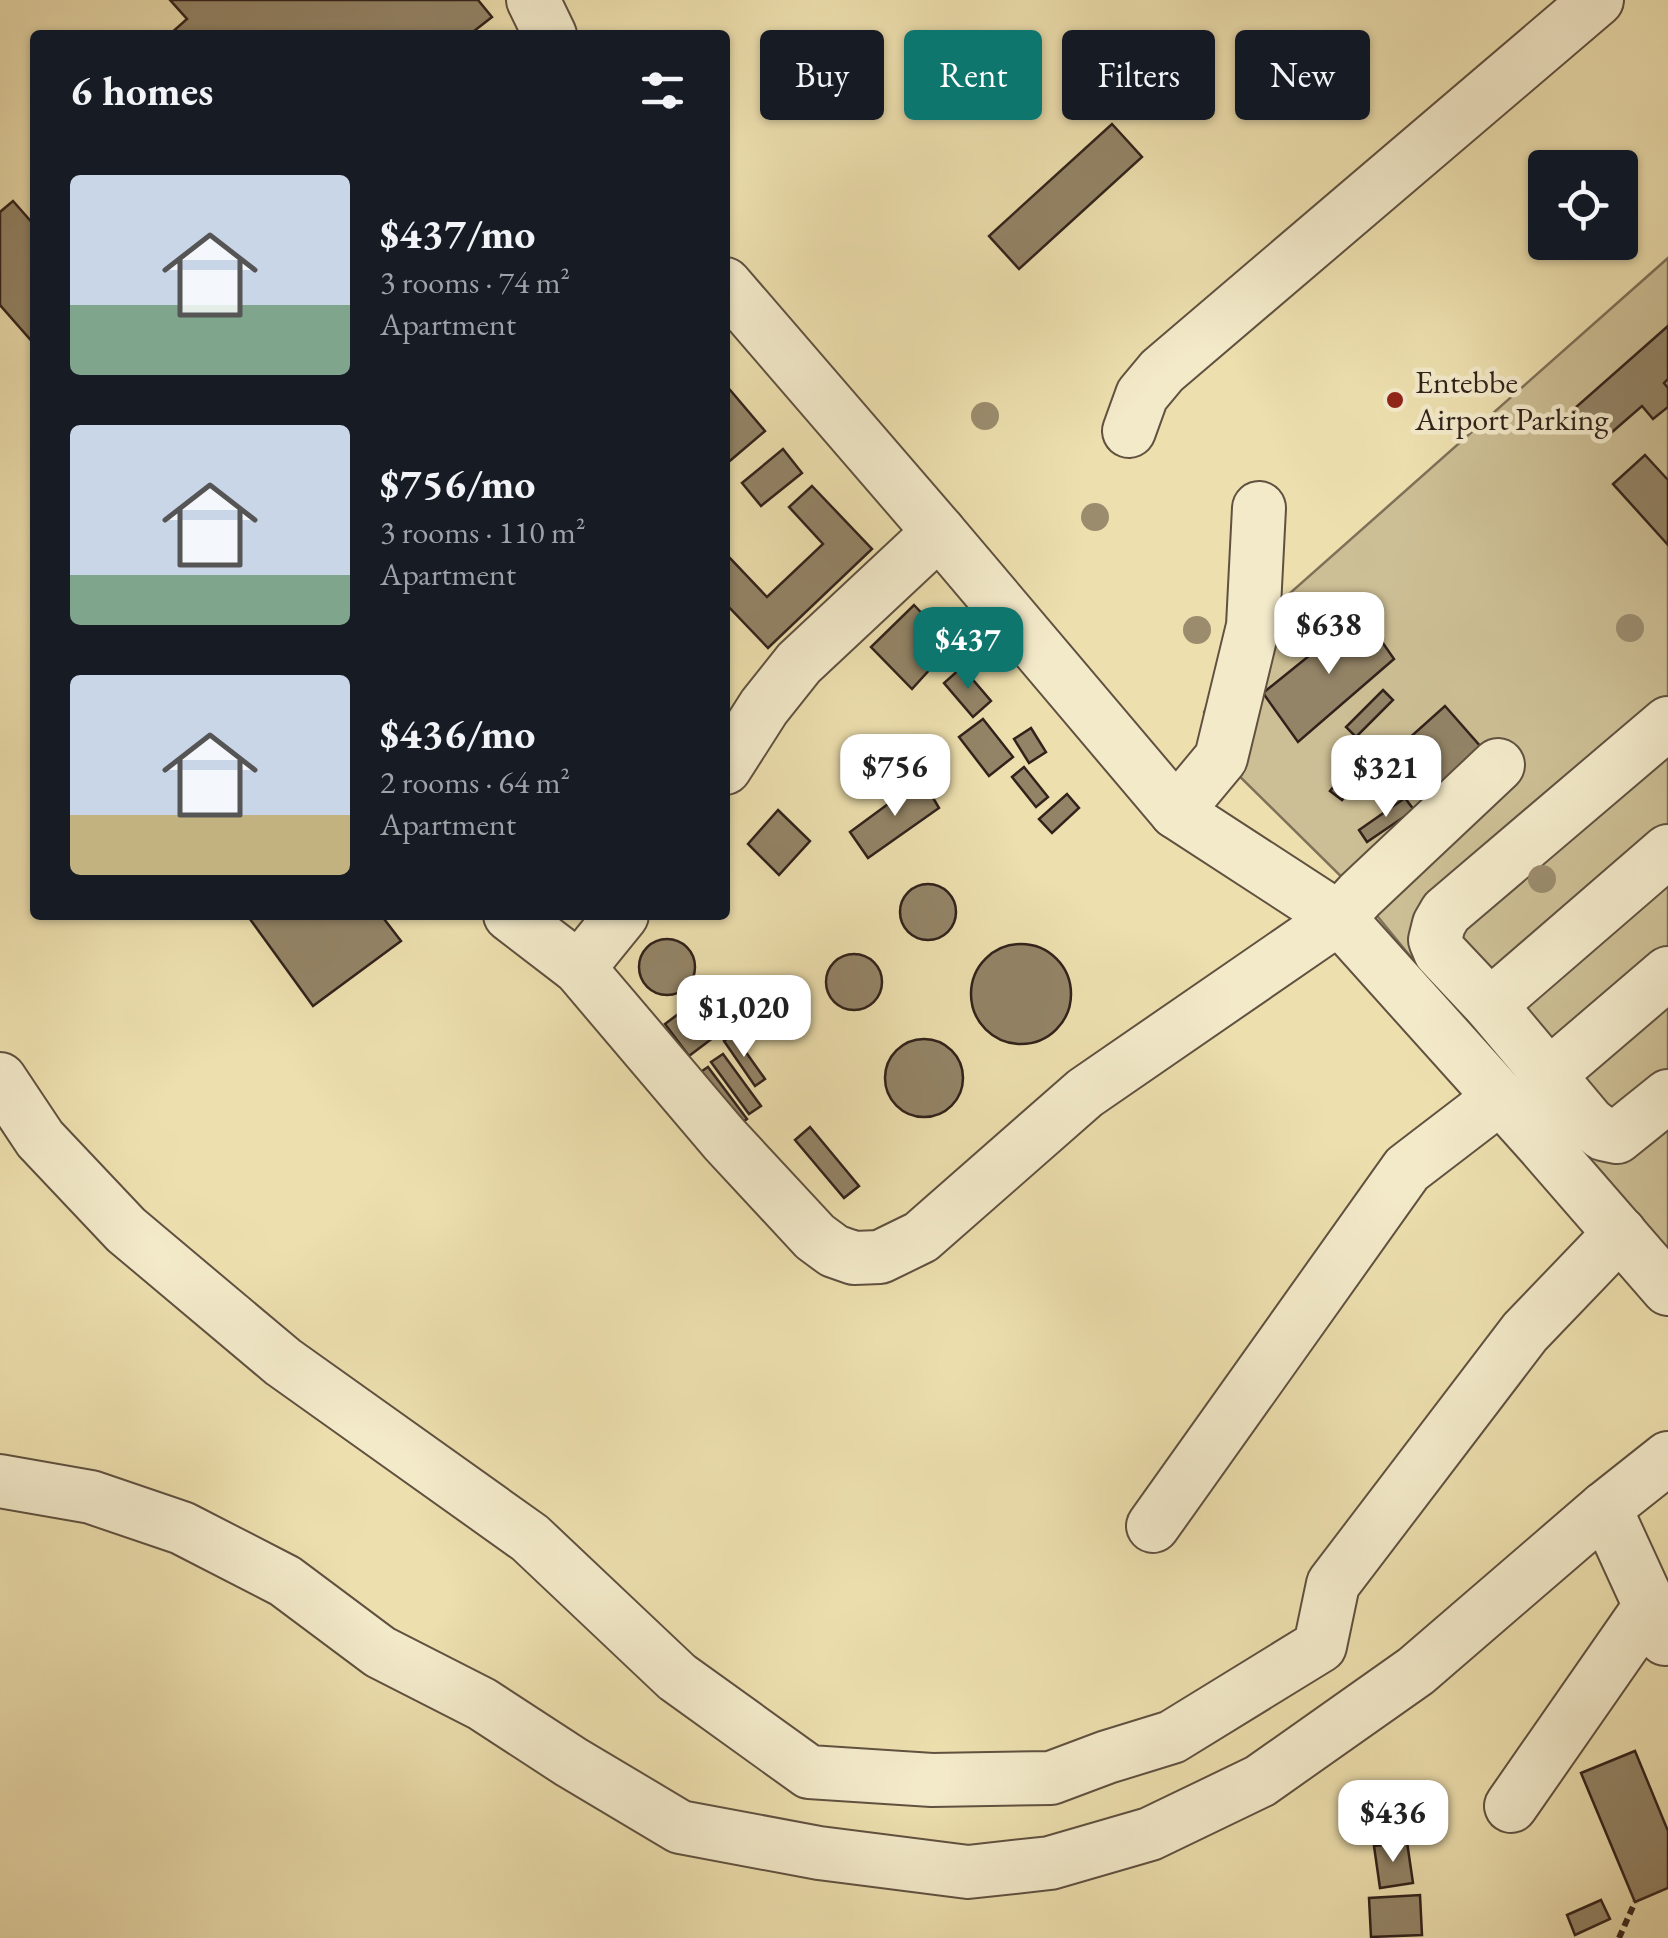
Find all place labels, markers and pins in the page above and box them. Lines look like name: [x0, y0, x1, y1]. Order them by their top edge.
place label: Entebbe Airport Parking: [1414, 361, 1610, 440]
marker: Entebbe Airport Parking: [1384, 389, 1406, 411]
pin: $638: [1270, 592, 1388, 677]
pin: $437: [909, 607, 1027, 692]
pin: $756: [836, 734, 954, 819]
pin: $321: [1327, 735, 1445, 820]
pin: $1,020: [663, 975, 825, 1060]
pin: $436: [1334, 1780, 1452, 1865]

